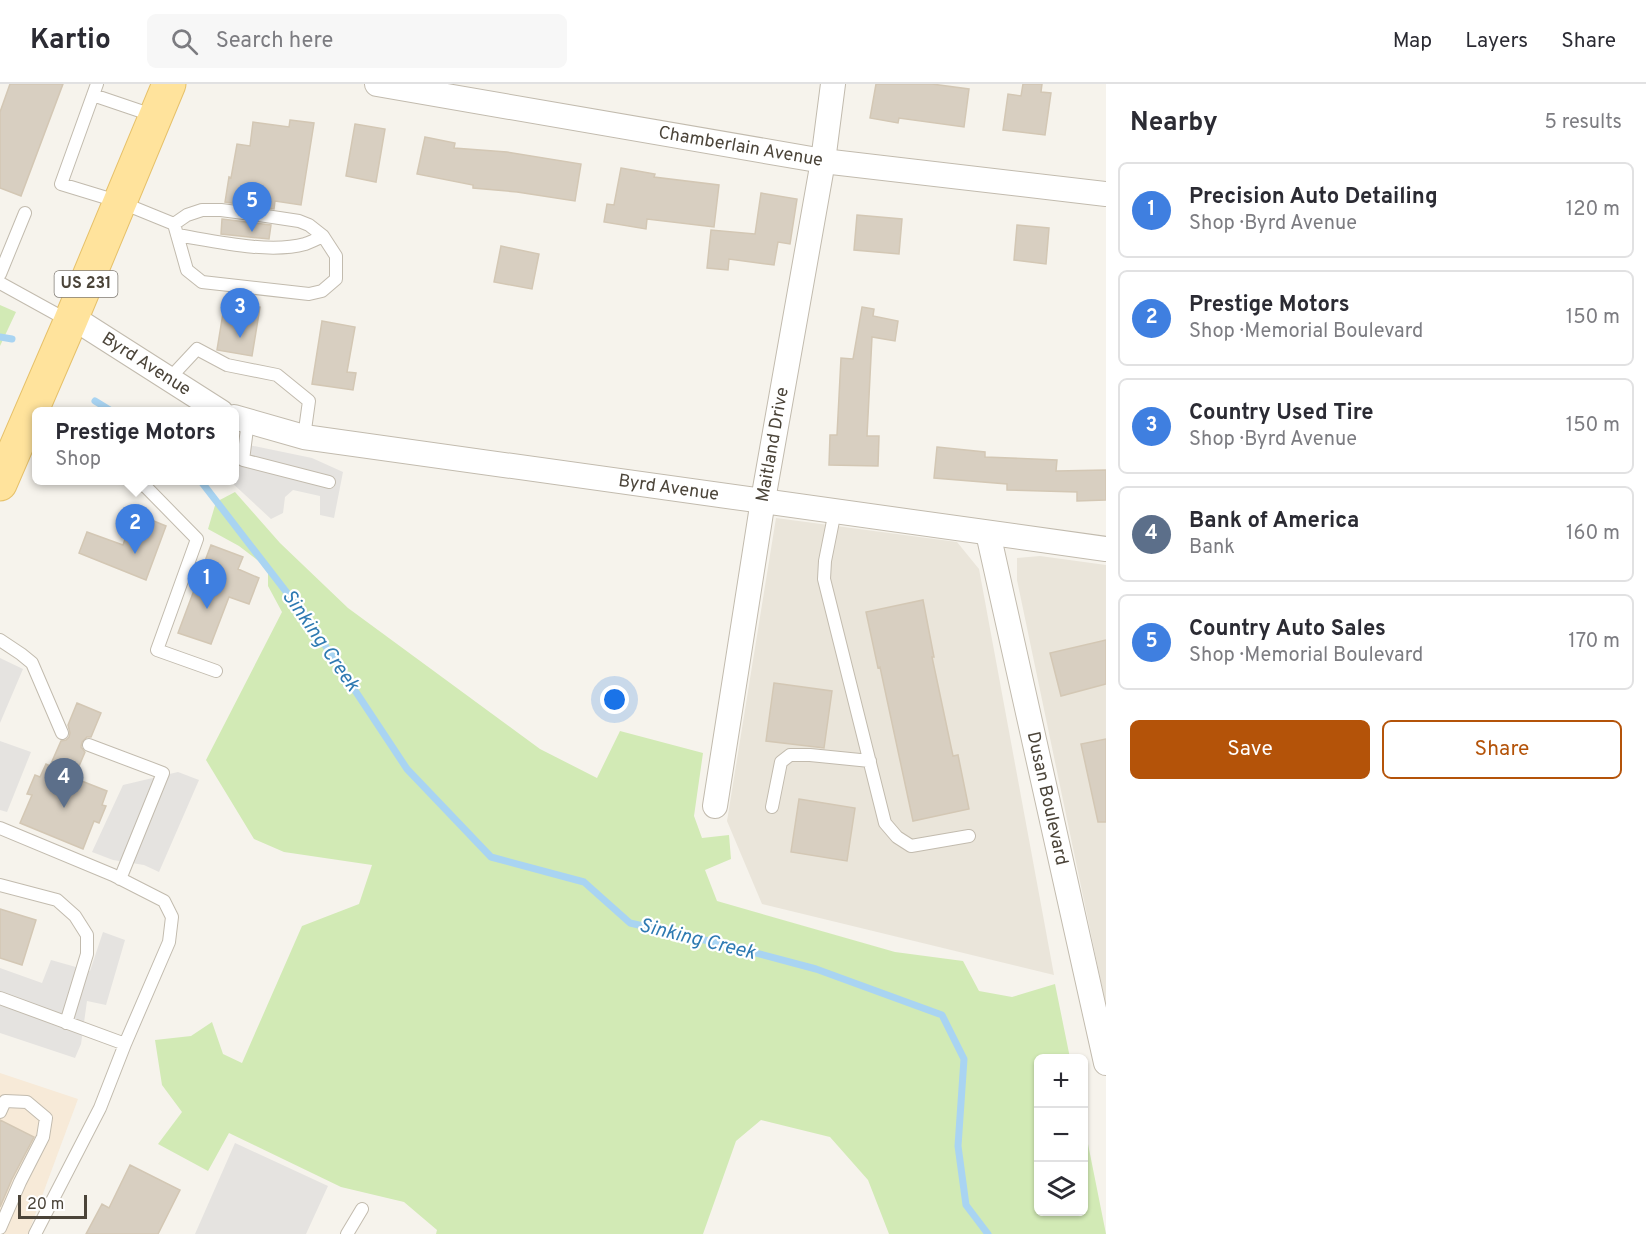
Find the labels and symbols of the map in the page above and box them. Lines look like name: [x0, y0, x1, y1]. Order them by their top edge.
street label: Chamberlain Avenue: [657, 121, 825, 172]
pin: 5: [232, 182, 272, 232]
road number: US 231: [54, 271, 118, 297]
pin: 3: [220, 288, 260, 338]
street label: Byrd Avenue: [97, 327, 195, 401]
street label: Maitland Drive: [751, 385, 794, 504]
street label: Byrd Avenue: [617, 470, 720, 506]
pin: 2: [116, 504, 154, 554]
pin: 1: [188, 560, 226, 609]
water label: Sinking Creek: [275, 585, 365, 698]
your location: [600, 685, 629, 714]
street label: Dusan Boulevard: [1021, 730, 1073, 867]
pin: 4: [44, 758, 84, 808]
water label: Sinking Creek: [636, 913, 759, 967]
scale bar: [18, 1192, 87, 1220]

